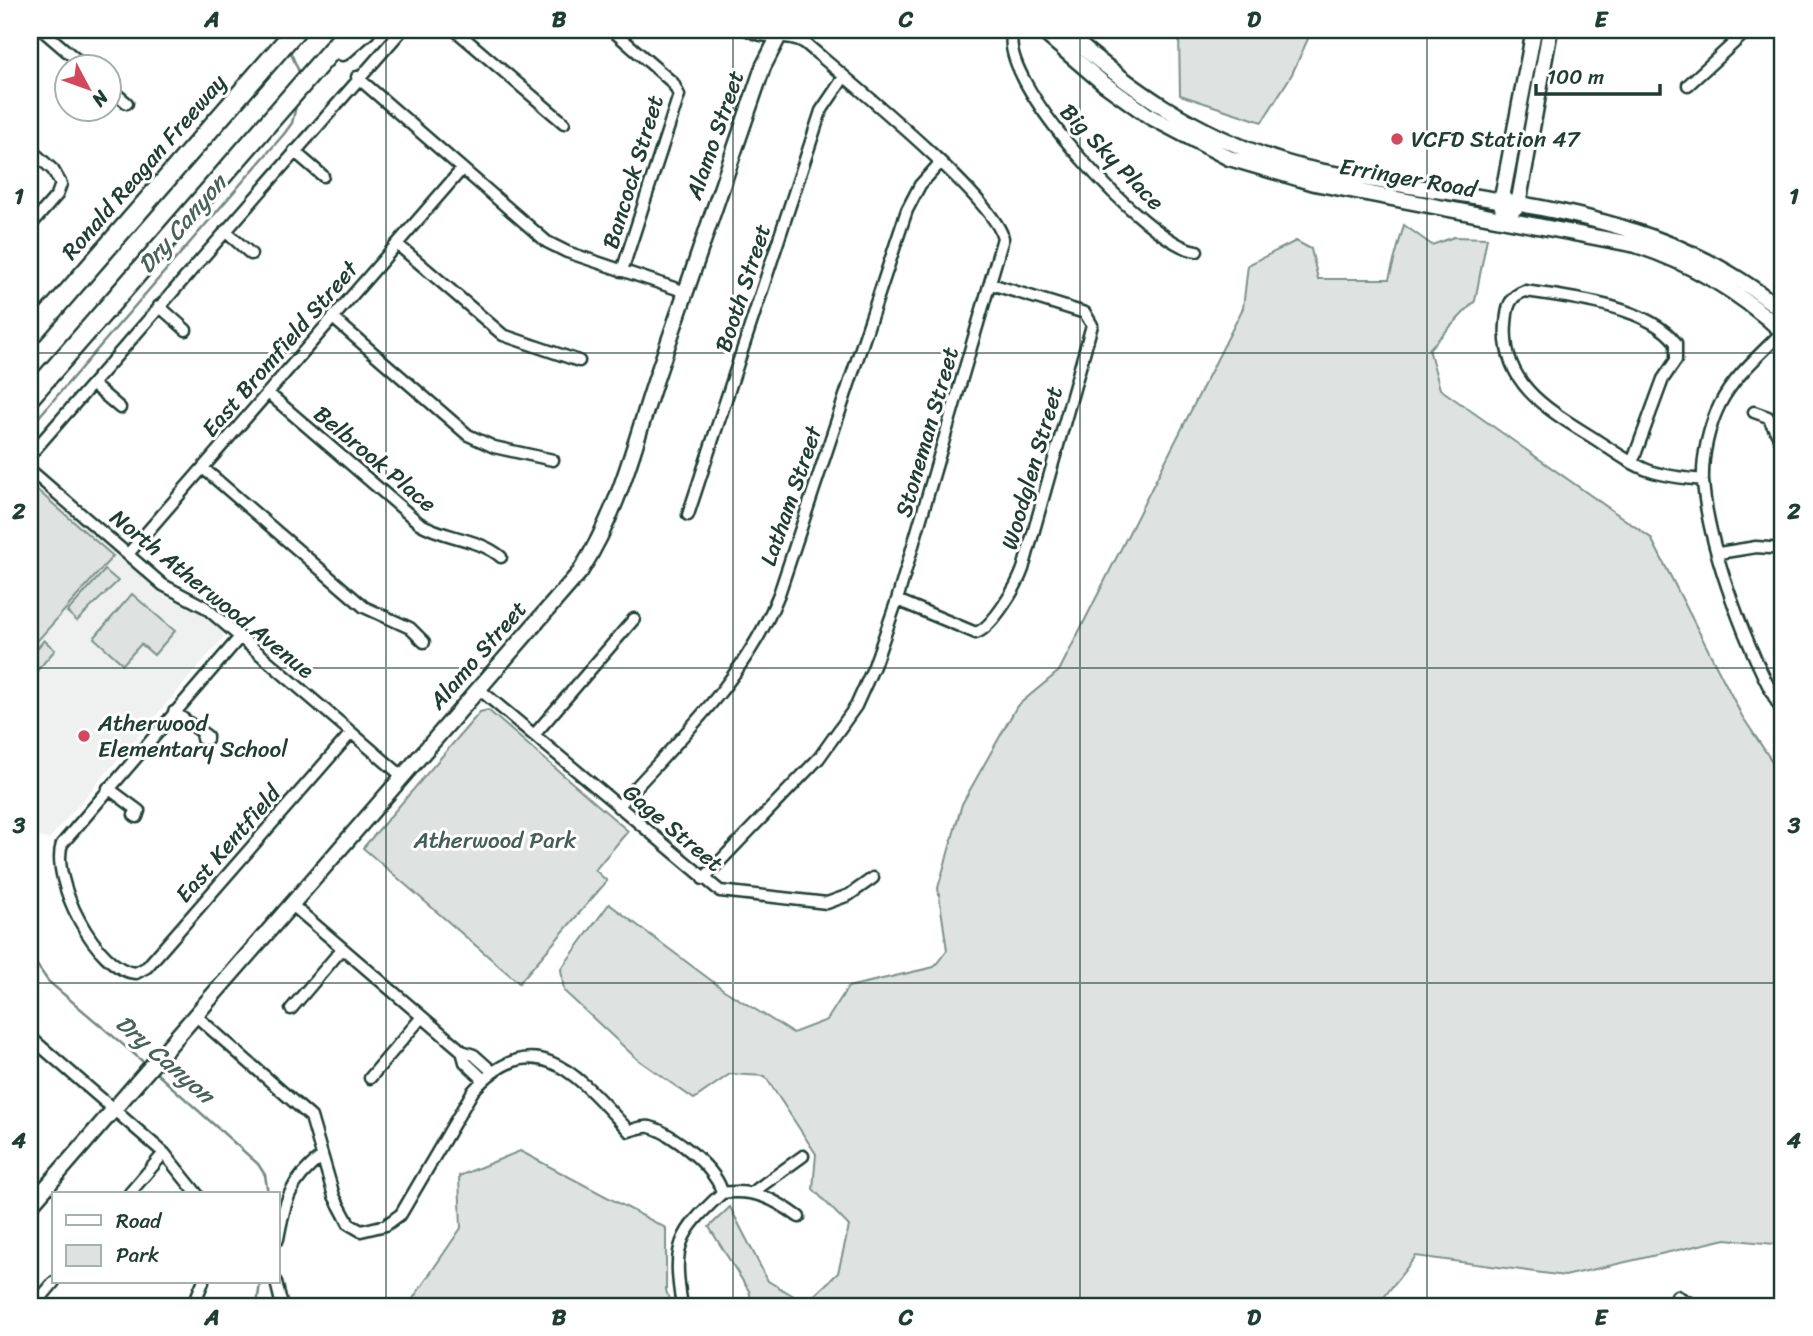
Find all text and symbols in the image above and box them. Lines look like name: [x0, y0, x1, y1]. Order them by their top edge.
text: A: [203, 0, 220, 40]
text: B: [552, 0, 567, 40]
text: C: [898, 0, 914, 40]
text: D: [1247, 0, 1262, 40]
text: E: [1595, 0, 1610, 40]
north arrow: [52, 52, 122, 122]
scale bar: [1536, 52, 1661, 96]
text: 100 m: [1547, 58, 1604, 96]
street label: Ronald Reagan Freeway: [51, 64, 237, 270]
street label: Alamo Street: [673, 65, 756, 206]
text: N: [83, 82, 118, 115]
street label: Bancock Street: [590, 90, 676, 254]
street label: Big Sky Place: [1050, 93, 1175, 221]
place label: VCFD Station 47: [1411, 119, 1582, 160]
marker: VCFD Station 47: [1389, 131, 1405, 147]
street label: Erringer Road: [1336, 146, 1482, 211]
water label: Dry Canyon: [127, 162, 239, 283]
text: 1: [14, 176, 24, 217]
text: 1: [1789, 176, 1799, 217]
street label: Booth Street: [703, 219, 783, 357]
street label: East Bromfield Street: [191, 250, 370, 447]
street label: Stoneman Street: [883, 342, 971, 522]
street label: Woodglen Street: [989, 381, 1075, 555]
street label: Belbrook Place: [304, 395, 446, 523]
street label: Latham Street: [748, 419, 835, 571]
text: 2: [11, 491, 26, 532]
text: 2: [1786, 491, 1801, 532]
street label: North Atherwood Avenue: [100, 498, 324, 690]
street label: Alamo Street: [418, 591, 538, 720]
place label: Atherwood Elementary School: [97, 703, 288, 770]
marker: Atherwood Elementary School: [76, 728, 92, 744]
street label: Gage Street: [613, 773, 733, 883]
street label: East Kentfield: [165, 774, 293, 913]
text: 3: [12, 805, 26, 846]
text: 3: [1787, 805, 1801, 846]
park label: Atherwood Park: [413, 820, 577, 861]
water label: Dry Canyon: [106, 1004, 227, 1116]
text: 4: [11, 1120, 27, 1161]
text: 4: [1786, 1120, 1802, 1161]
legend: [52, 1192, 280, 1284]
text: Road: [116, 1202, 163, 1240]
text: Park: [116, 1236, 159, 1274]
text: A: [203, 1297, 220, 1336]
text: B: [552, 1297, 567, 1336]
text: C: [898, 1297, 914, 1336]
text: D: [1247, 1297, 1262, 1336]
text: E: [1595, 1297, 1610, 1336]

